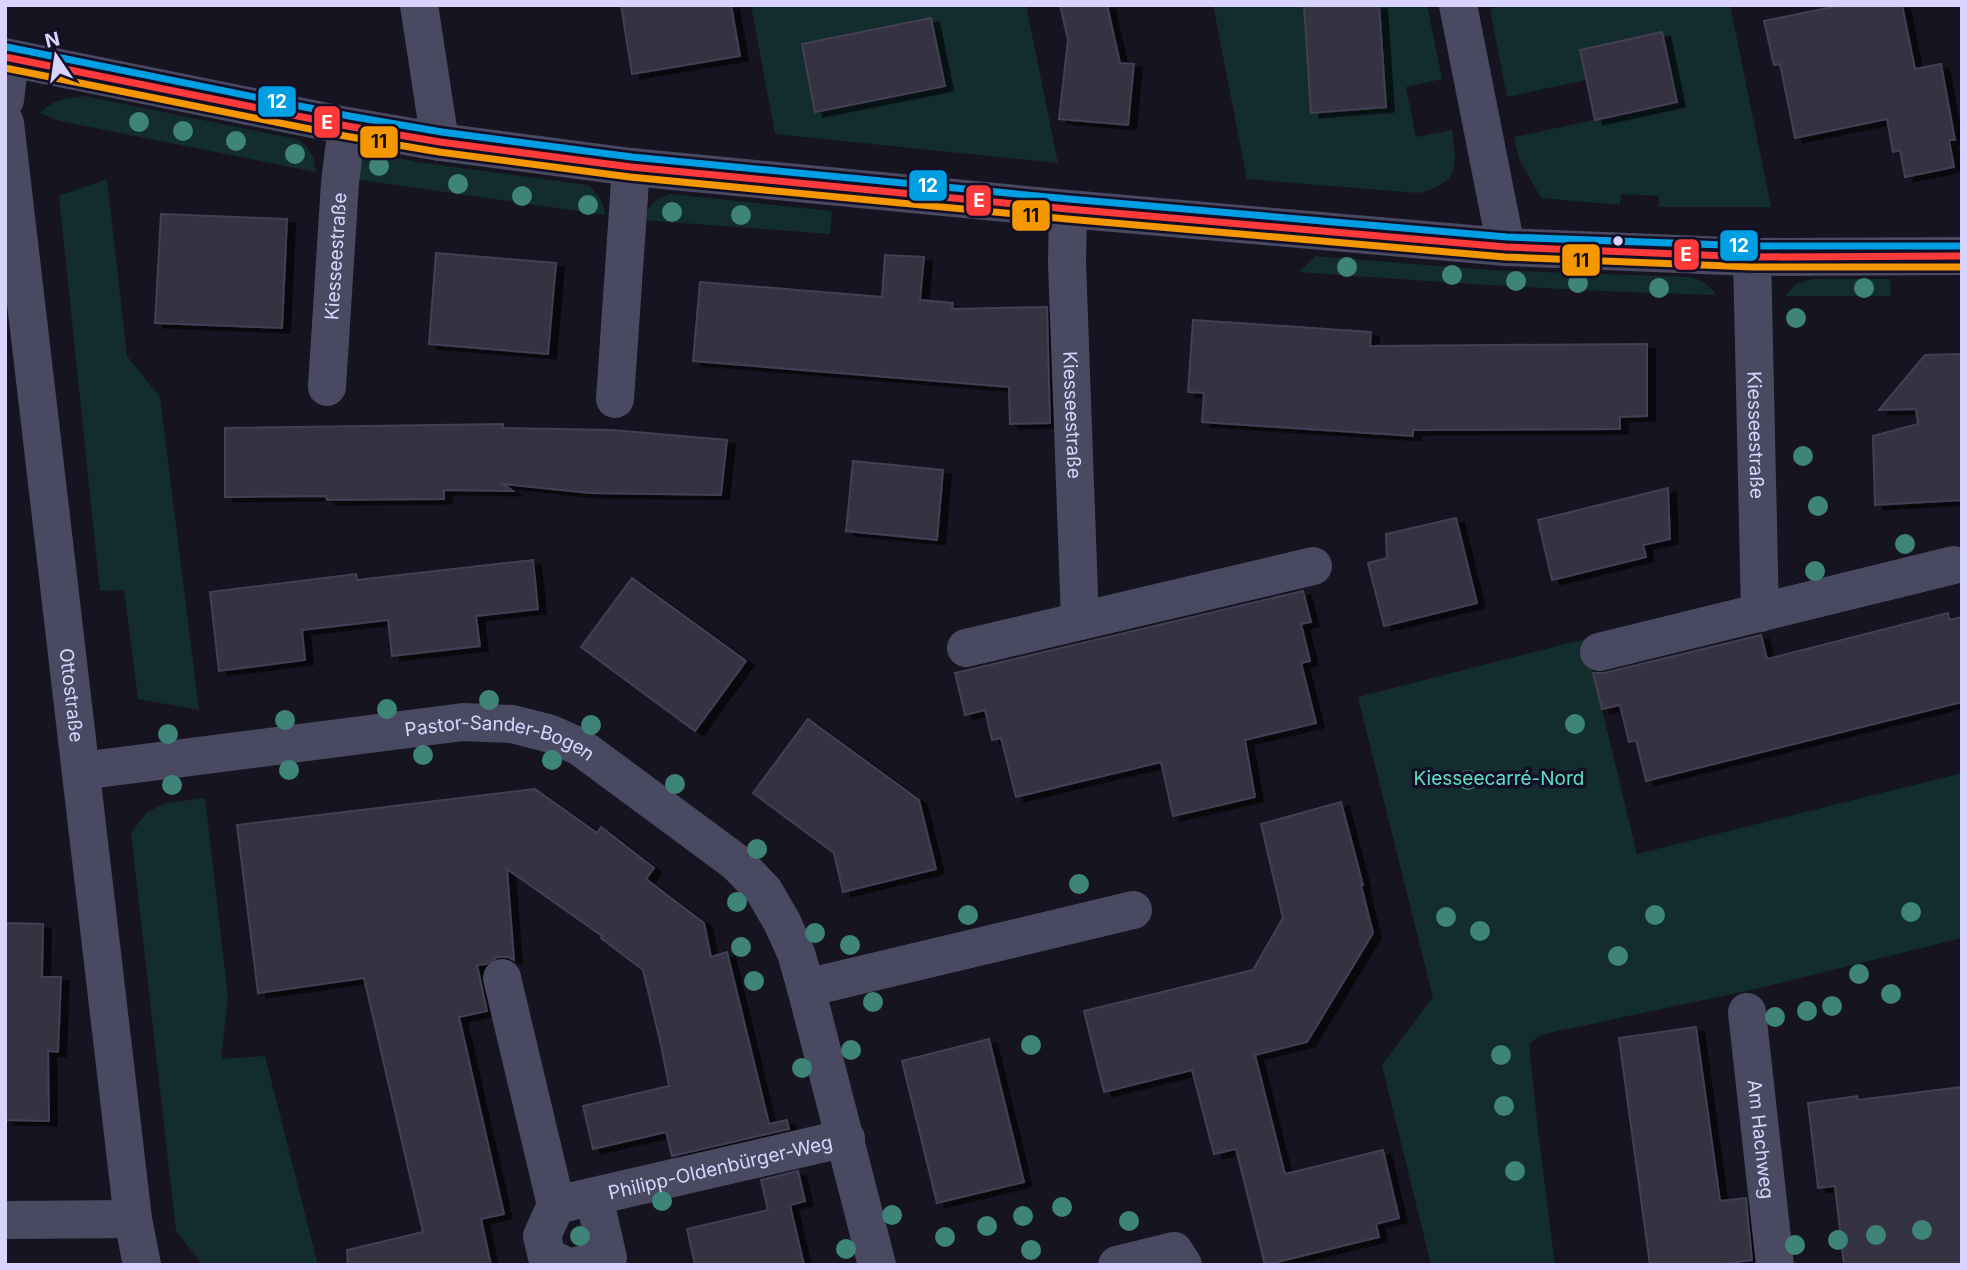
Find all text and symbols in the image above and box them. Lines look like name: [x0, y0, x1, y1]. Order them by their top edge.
north arrow: [21, 21, 91, 91]
text: N: [43, 27, 62, 53]
line badge: 12: [257, 85, 297, 118]
text: 12: [267, 90, 287, 113]
line badge: E: [313, 105, 341, 139]
text: E: [321, 111, 333, 134]
line badge: 11: [359, 125, 399, 159]
text: 11: [371, 130, 387, 153]
line badge: 12: [908, 169, 948, 202]
text: 12: [918, 174, 938, 197]
line badge: E: [965, 184, 992, 217]
text: E: [973, 189, 985, 212]
street label: Kiesseestraße: [320, 192, 351, 321]
line badge: 11: [1011, 199, 1051, 232]
text: 11: [1023, 204, 1039, 227]
line badge: 12: [1719, 229, 1759, 262]
unlabelled marker: [1611, 234, 1625, 248]
text: 12: [1729, 234, 1749, 257]
line badge: E: [1673, 238, 1700, 271]
line badge: 11: [1561, 243, 1601, 277]
text: E: [1680, 243, 1692, 266]
text: 11: [1573, 249, 1589, 272]
street label: Kiesseestraße: [1058, 351, 1086, 479]
street label: Kiesseestraße: [1743, 371, 1768, 499]
street label: Ottostraße: [54, 647, 88, 743]
street label: Pastor-Sander-Bogen: [403, 711, 599, 766]
park label: Kiesseecarré-Nord: [1414, 767, 1584, 790]
street label: Am Hachweg: [1743, 1078, 1779, 1200]
street label: Philipp-Oldenbürger-Weg: [606, 1130, 835, 1205]

